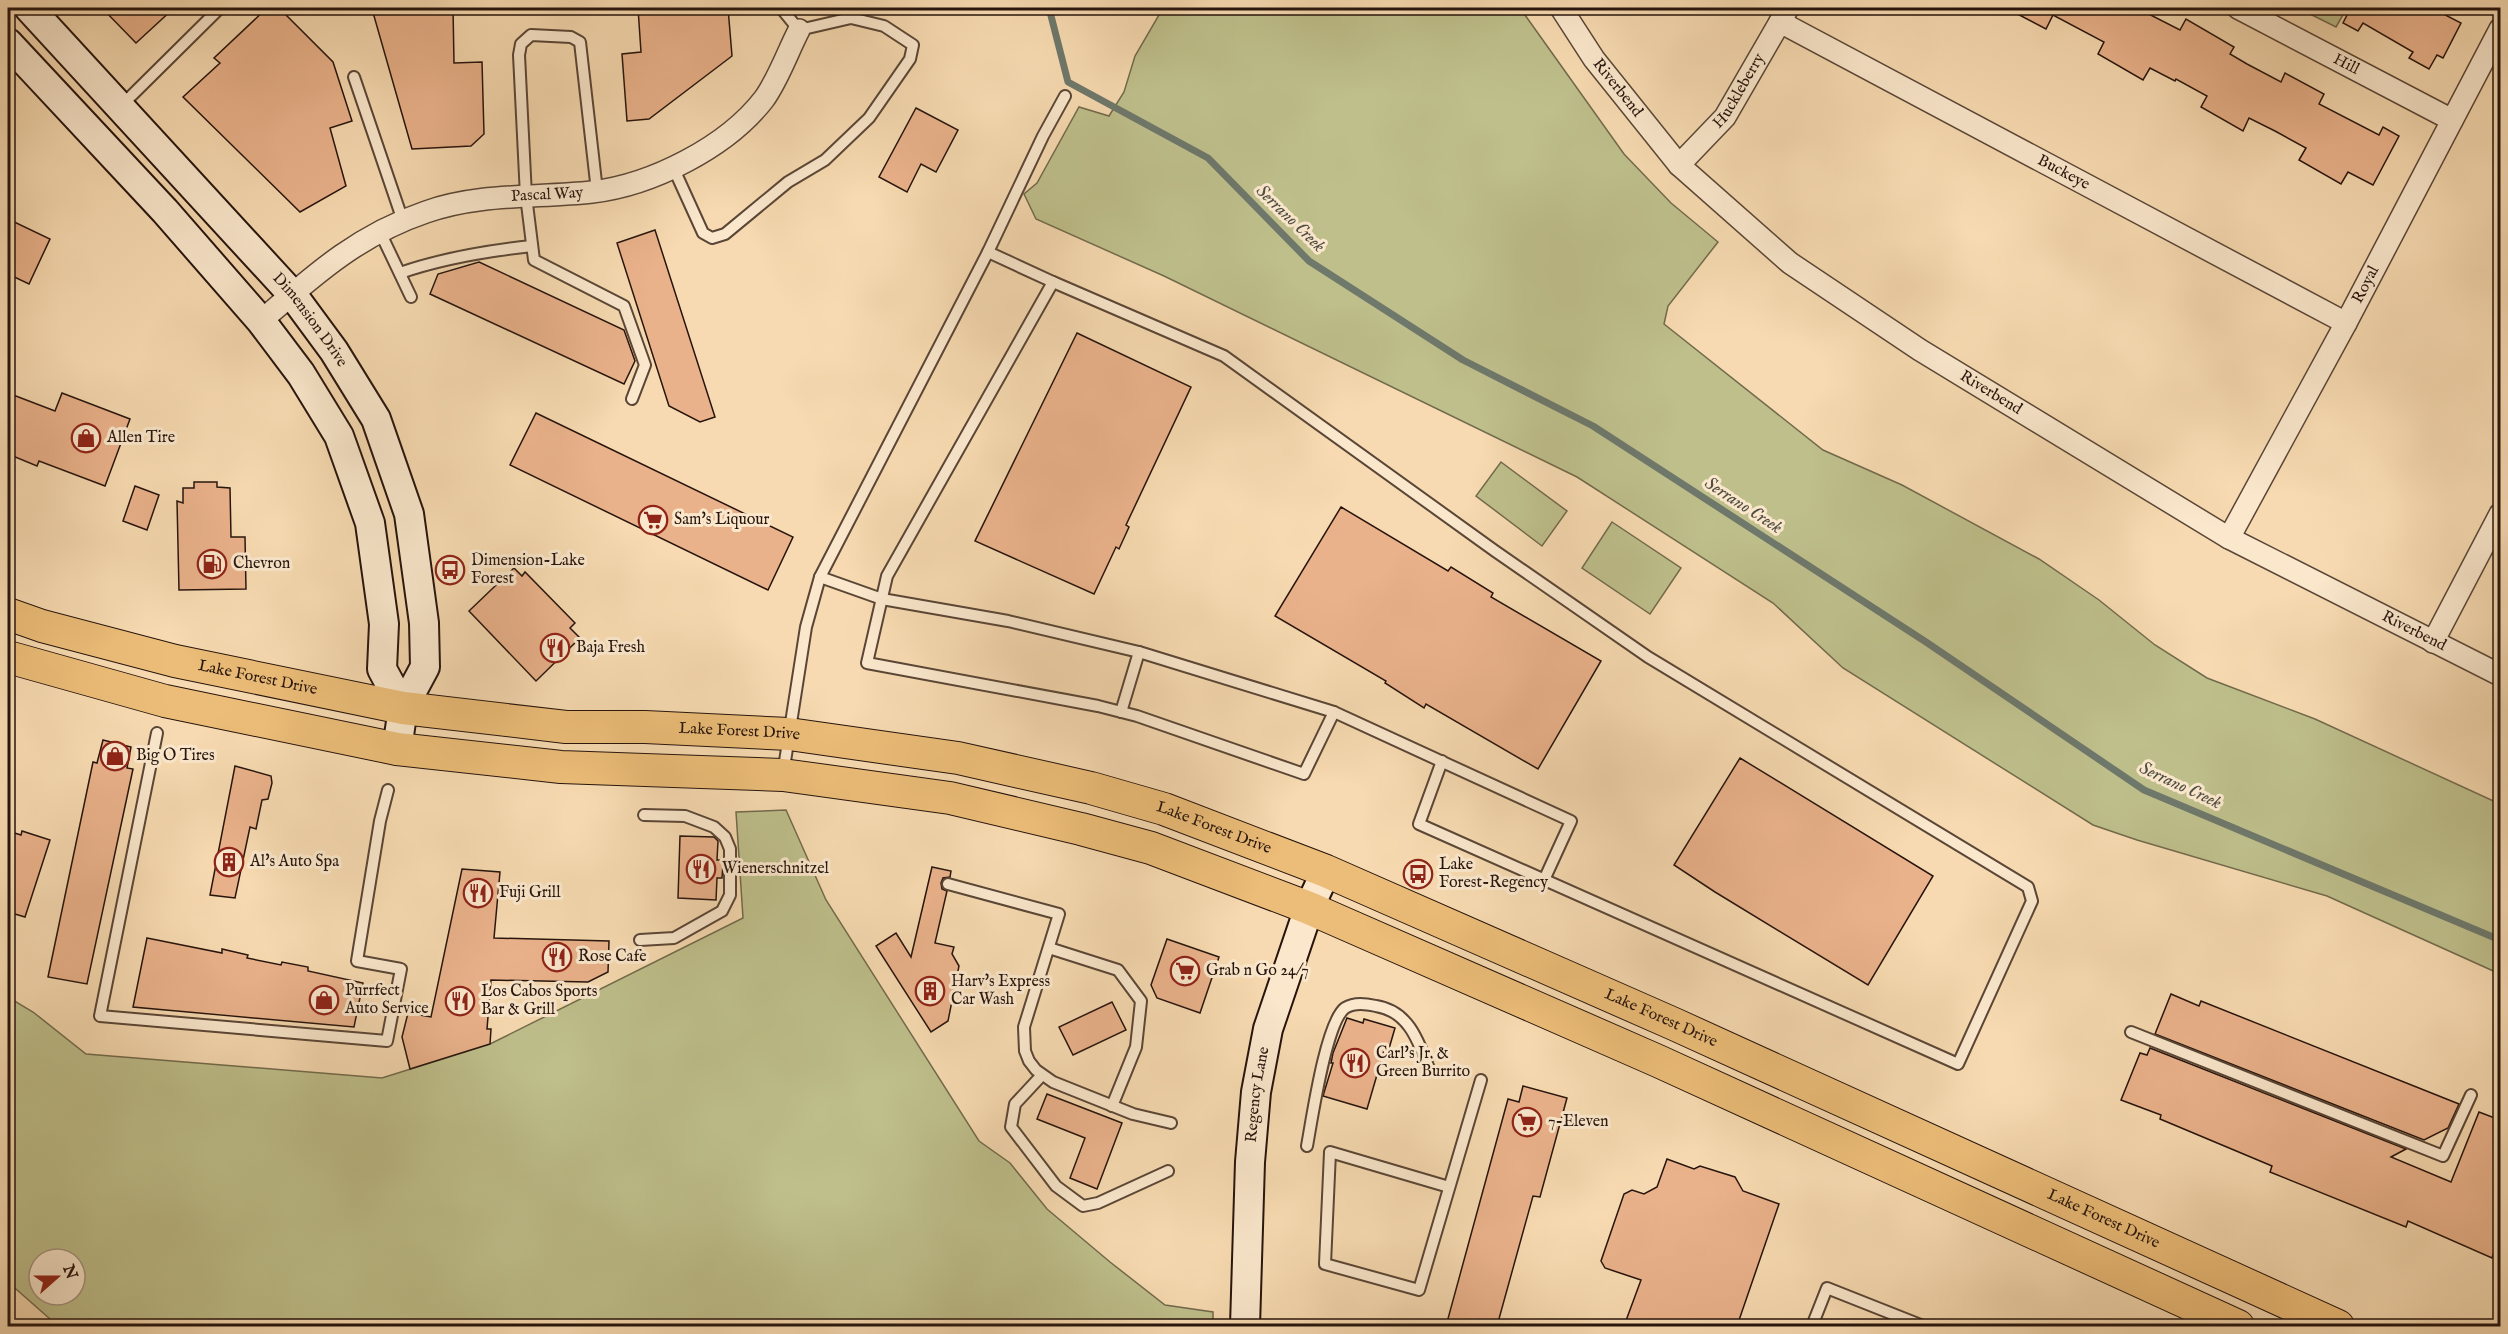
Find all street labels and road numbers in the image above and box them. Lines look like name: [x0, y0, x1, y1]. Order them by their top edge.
street label: Hill: [2330, 49, 2363, 80]
street label: Huckleberry: [1709, 50, 1770, 133]
street label: Riverbend: [1588, 55, 1647, 122]
street label: Buckeye: [2034, 151, 2093, 195]
street label: Pascal Way: [510, 183, 584, 207]
street label: Royal: [2348, 262, 2384, 307]
street label: Dimension Drive: [268, 269, 352, 371]
street label: Riverbend: [1956, 366, 2026, 420]
street label: Riverbend: [2378, 607, 2450, 656]
street label: Lake Forest Drive: [196, 656, 319, 700]
street label: Lake Forest Drive: [678, 719, 801, 745]
street label: Lake Forest Drive: [1154, 797, 1274, 859]
street label: Lake Forest Drive: [1601, 985, 1720, 1052]
street label: Regency Lane: [1242, 1045, 1274, 1143]
street label: Lake Forest Drive: [2044, 1185, 2163, 1254]

